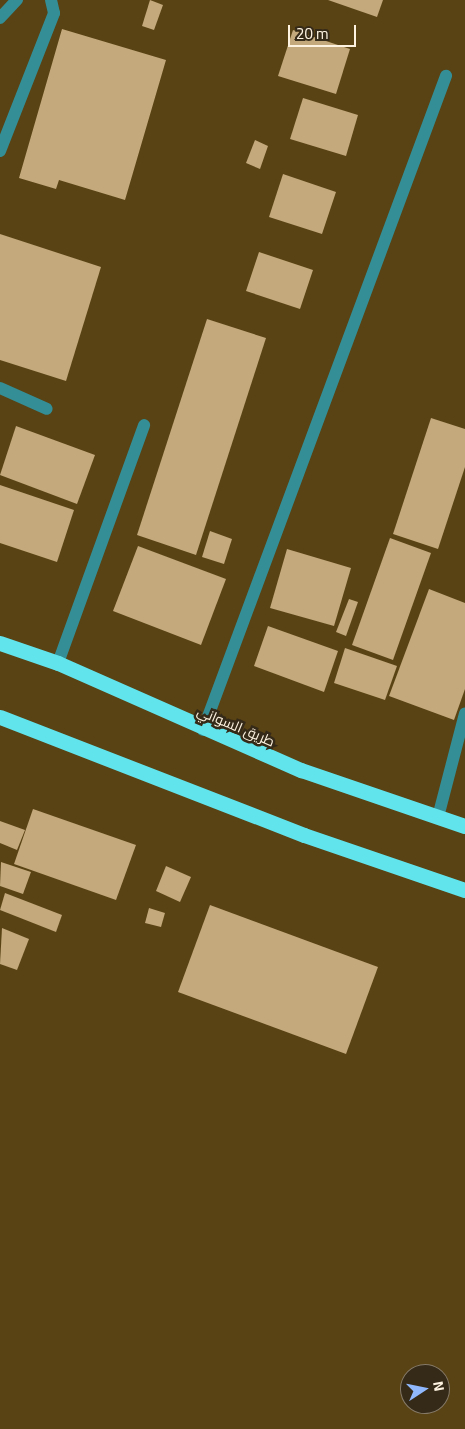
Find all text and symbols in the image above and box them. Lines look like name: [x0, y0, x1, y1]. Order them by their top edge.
scale bar: [290, 15, 358, 47]
text: 20 m: [296, 19, 329, 48]
street label: طريق السواني: [195, 702, 277, 750]
north arrow: [400, 1364, 450, 1414]
text: N: [425, 1379, 452, 1393]

